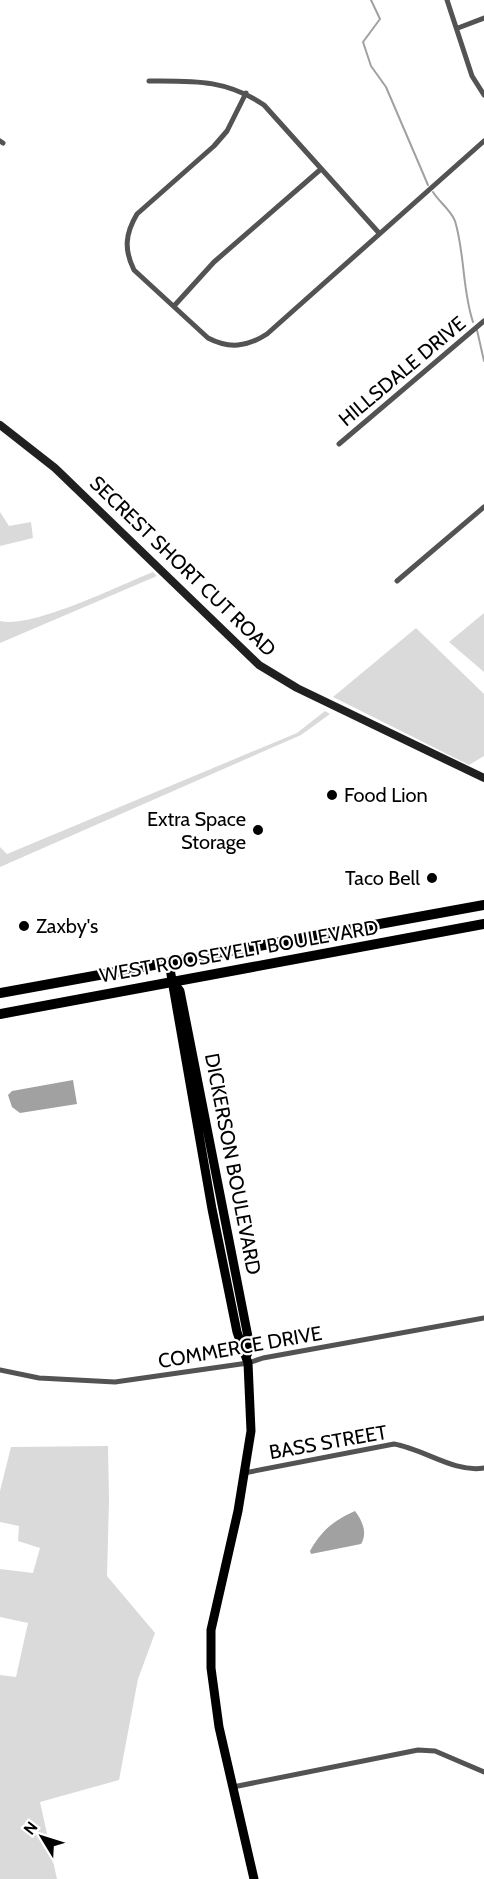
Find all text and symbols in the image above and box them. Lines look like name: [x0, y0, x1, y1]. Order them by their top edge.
street label: HILLSDALE DRIVE: [334, 311, 470, 431]
street label: SECREST SHORT CUT ROAD: [85, 471, 281, 661]
place label: Food Lion: [344, 783, 428, 807]
marker: Food Lion: [325, 788, 339, 802]
place label: Extra Space Storage: [147, 807, 246, 854]
marker: Extra Space Storage: [251, 823, 265, 837]
place label: Taco Bell: [345, 866, 420, 890]
marker: Taco Bell: [425, 871, 439, 885]
place label: Zaxby's: [36, 914, 98, 938]
street label: WEST ROOSEVELT BOULEVARD: [98, 915, 380, 987]
marker: Zaxby's: [17, 919, 31, 933]
street label: DICKERSON BOULEVARD: [200, 1051, 266, 1277]
street label: COMMERCE DRIVE: [156, 1321, 324, 1373]
street label: BASS STREET: [267, 1420, 389, 1464]
north arrow: [12, 1807, 72, 1867]
text: N: [20, 1818, 42, 1838]

